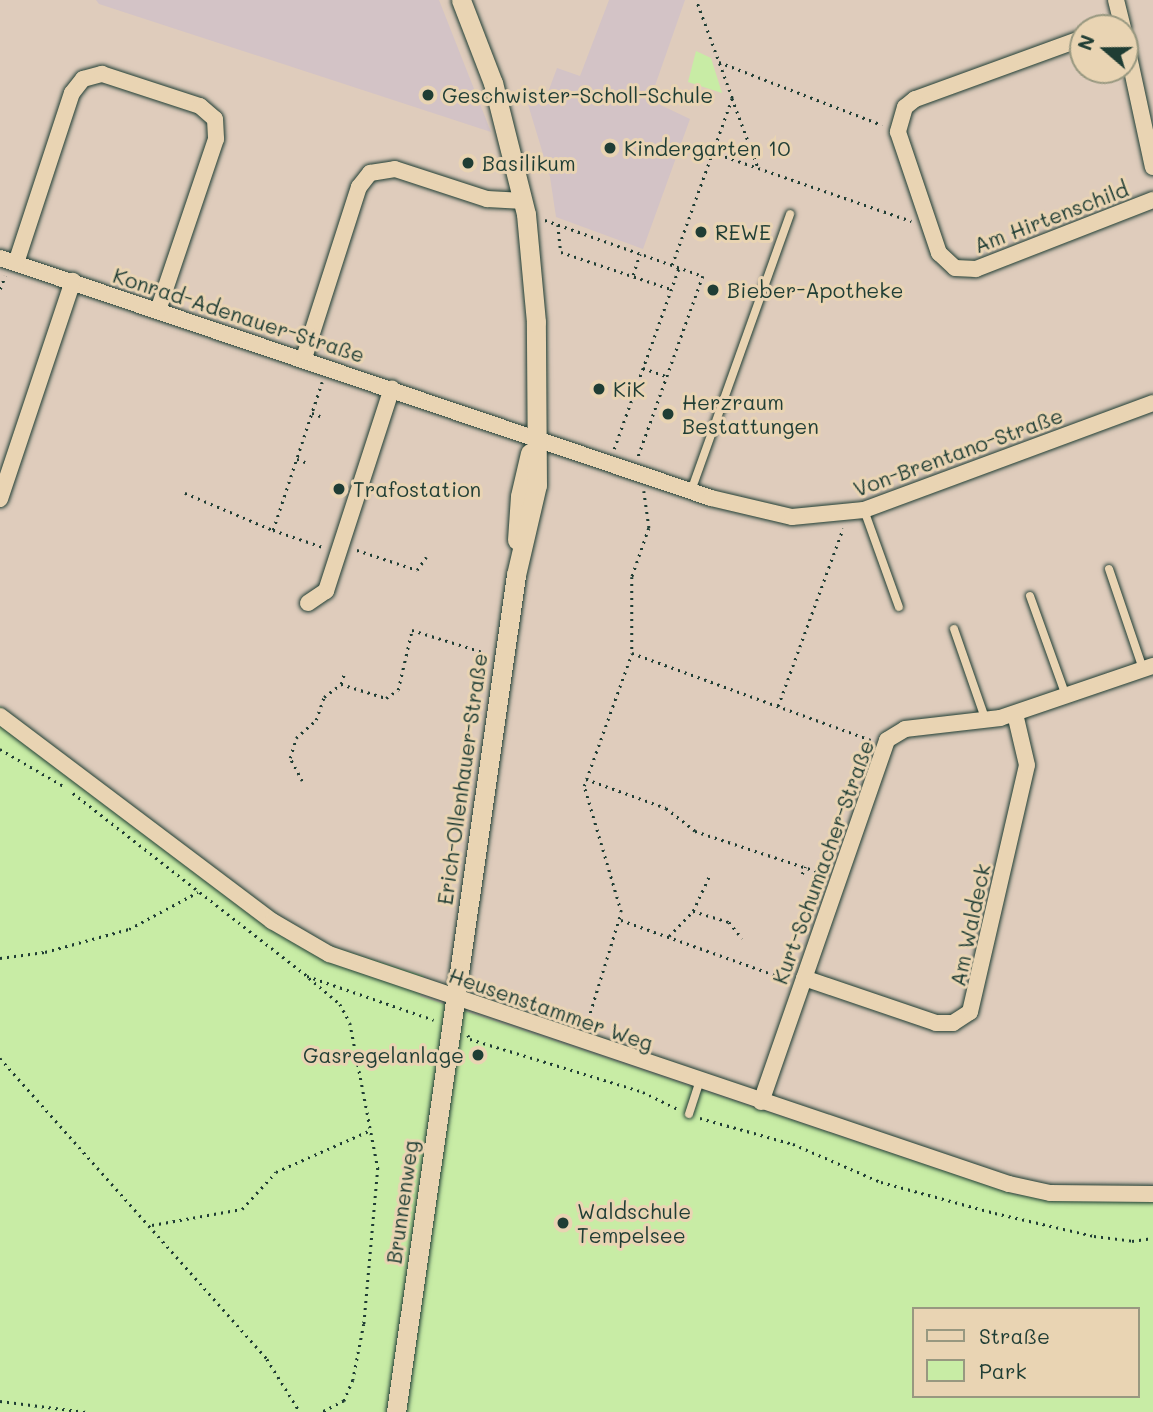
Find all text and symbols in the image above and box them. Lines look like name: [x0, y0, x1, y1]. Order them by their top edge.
north arrow: [1069, 14, 1139, 84]
text: N: [1071, 31, 1100, 53]
place label: Geschwister-Scholl-Schule: [442, 82, 713, 108]
marker: Geschwister-Scholl-Schule: [420, 87, 436, 103]
place label: Kindergarten 10: [624, 135, 790, 161]
marker: Kindergarten 10: [602, 140, 618, 156]
place label: Basilikum: [482, 150, 576, 176]
marker: Basilikum: [460, 155, 476, 171]
street label: Am Hirtenschild: [970, 176, 1132, 258]
place label: REWE: [715, 219, 771, 245]
marker: REWE: [693, 224, 709, 240]
street label: Konrad-Adenauer-Straße: [110, 262, 368, 368]
place label: Bieber-Apotheke: [727, 277, 903, 303]
marker: Bieber-Apotheke: [705, 282, 721, 298]
place label: KiK: [613, 376, 645, 402]
marker: KiK: [591, 381, 607, 397]
place label: Herzraum Bestattungen: [682, 389, 819, 439]
street label: Von-Brentano-Straße: [850, 402, 1066, 502]
marker: Herzraum Bestattungen: [660, 406, 676, 422]
place label: Trafostation: [353, 476, 481, 502]
marker: Trafostation: [331, 481, 347, 497]
street label: Erich-Ollenhauer-Straße: [432, 652, 492, 906]
street label: Kurt-Schumacher-Straße: [767, 737, 879, 987]
street label: Am Waldeck: [945, 861, 995, 989]
street label: Heusenstammer Weg: [446, 962, 656, 1056]
place label: Gasregelanlage: [303, 1042, 464, 1068]
marker: Gasregelanlage: [470, 1047, 486, 1063]
street label: Brunnenweg: [381, 1139, 423, 1265]
place label: Waldschule Tempelsee: [577, 1198, 691, 1248]
marker: Waldschule Tempelsee: [555, 1215, 571, 1231]
legend: [912, 1307, 1139, 1398]
text: Straße: [979, 1322, 1050, 1349]
text: Park: [979, 1357, 1027, 1384]

